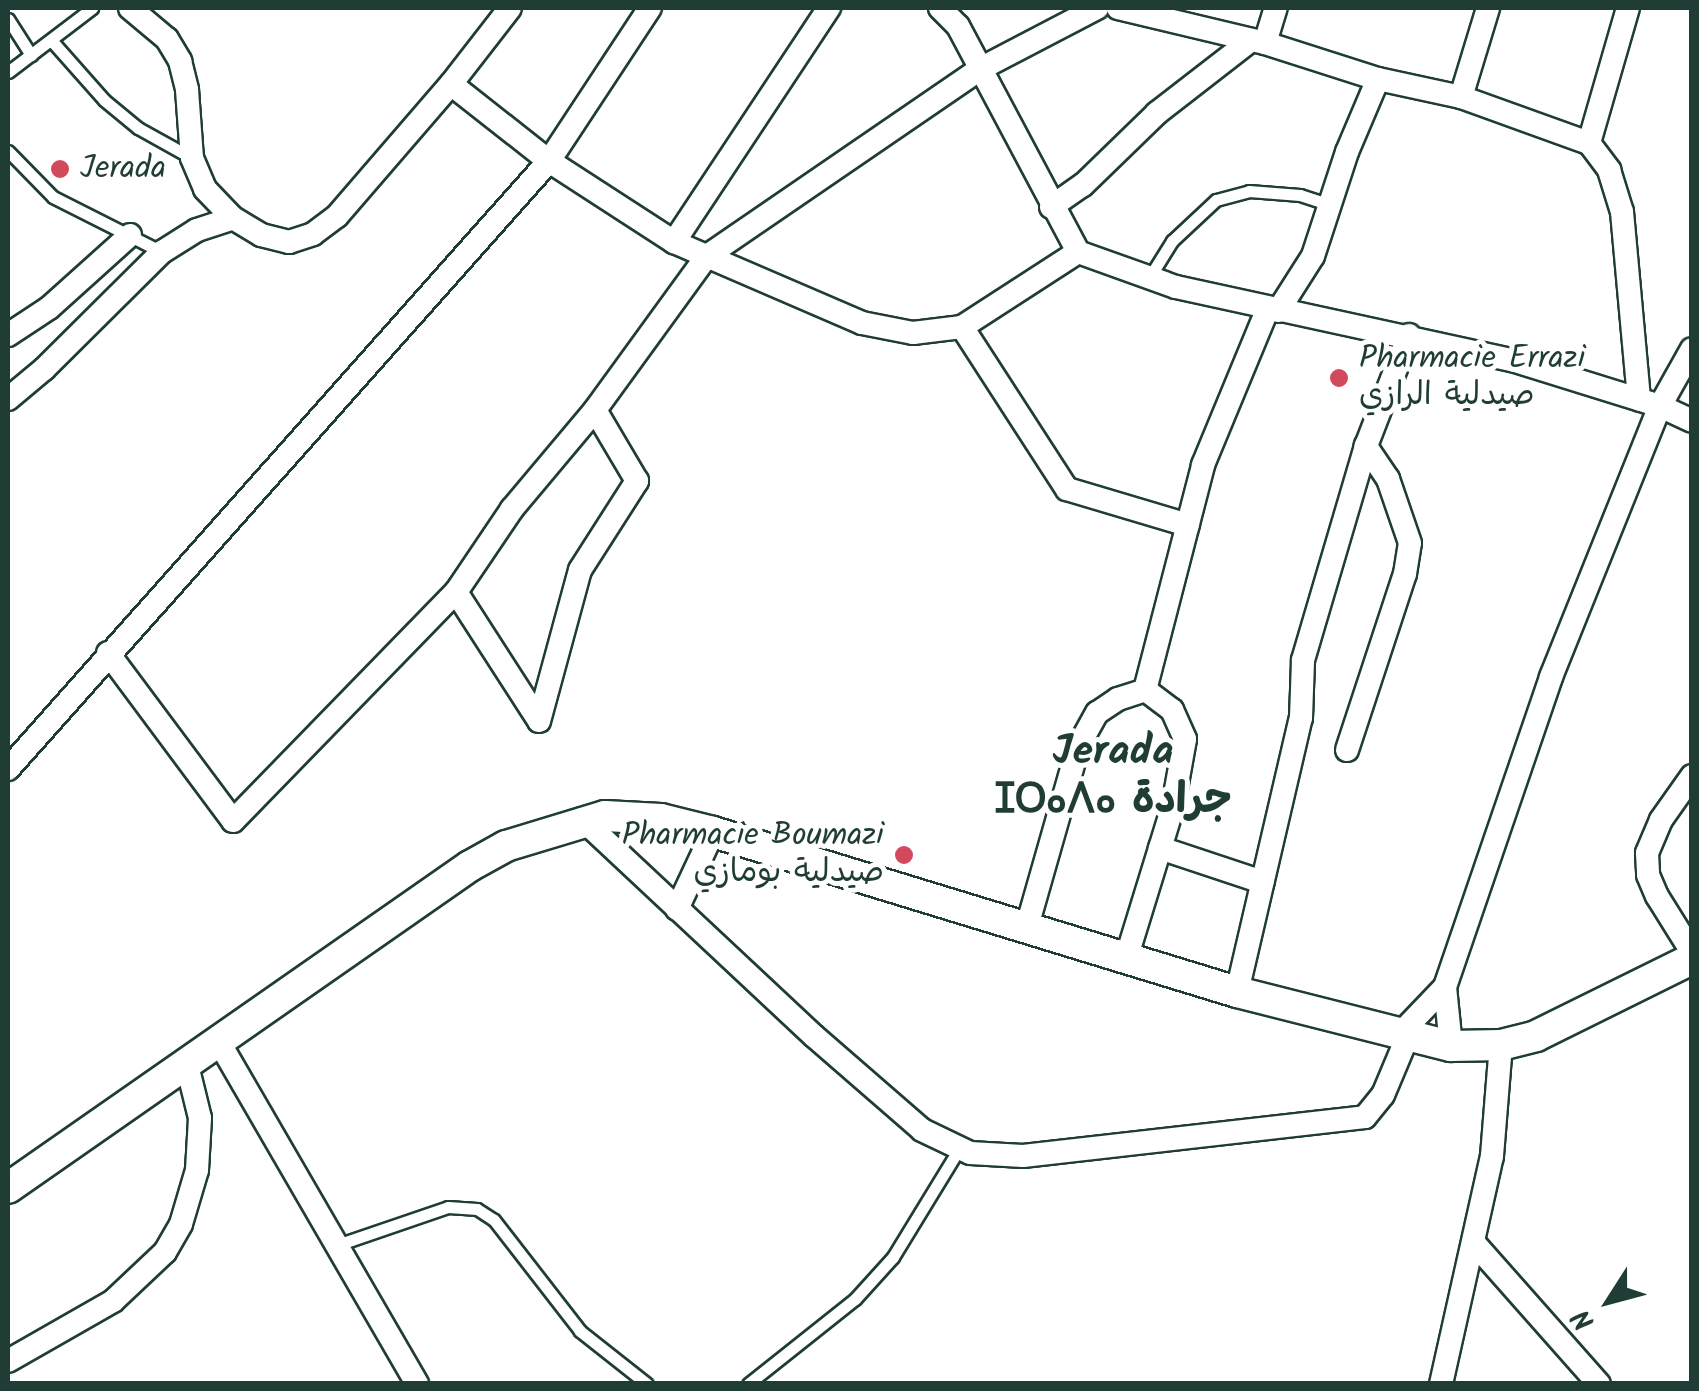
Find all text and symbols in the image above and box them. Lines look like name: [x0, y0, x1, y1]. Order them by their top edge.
place label: Jerada: [80, 150, 166, 188]
marker: Jerada: [49, 158, 71, 180]
place label: Pharmacie Errazi صيدلية الرازي: [1359, 341, 1585, 416]
marker: Pharmacie Errazi صيدلية الرازي: [1328, 367, 1350, 389]
district label: Jerada ⵊⵔⴰⴷⴰ جرادة: [994, 728, 1232, 826]
place label: Pharmacie Boumazi صيدلية بومازي: [622, 818, 884, 893]
marker: Pharmacie Boumazi صيدلية بومازي: [893, 844, 915, 866]
north arrow: [1559, 1251, 1659, 1351]
text: N: [1561, 1299, 1608, 1339]

